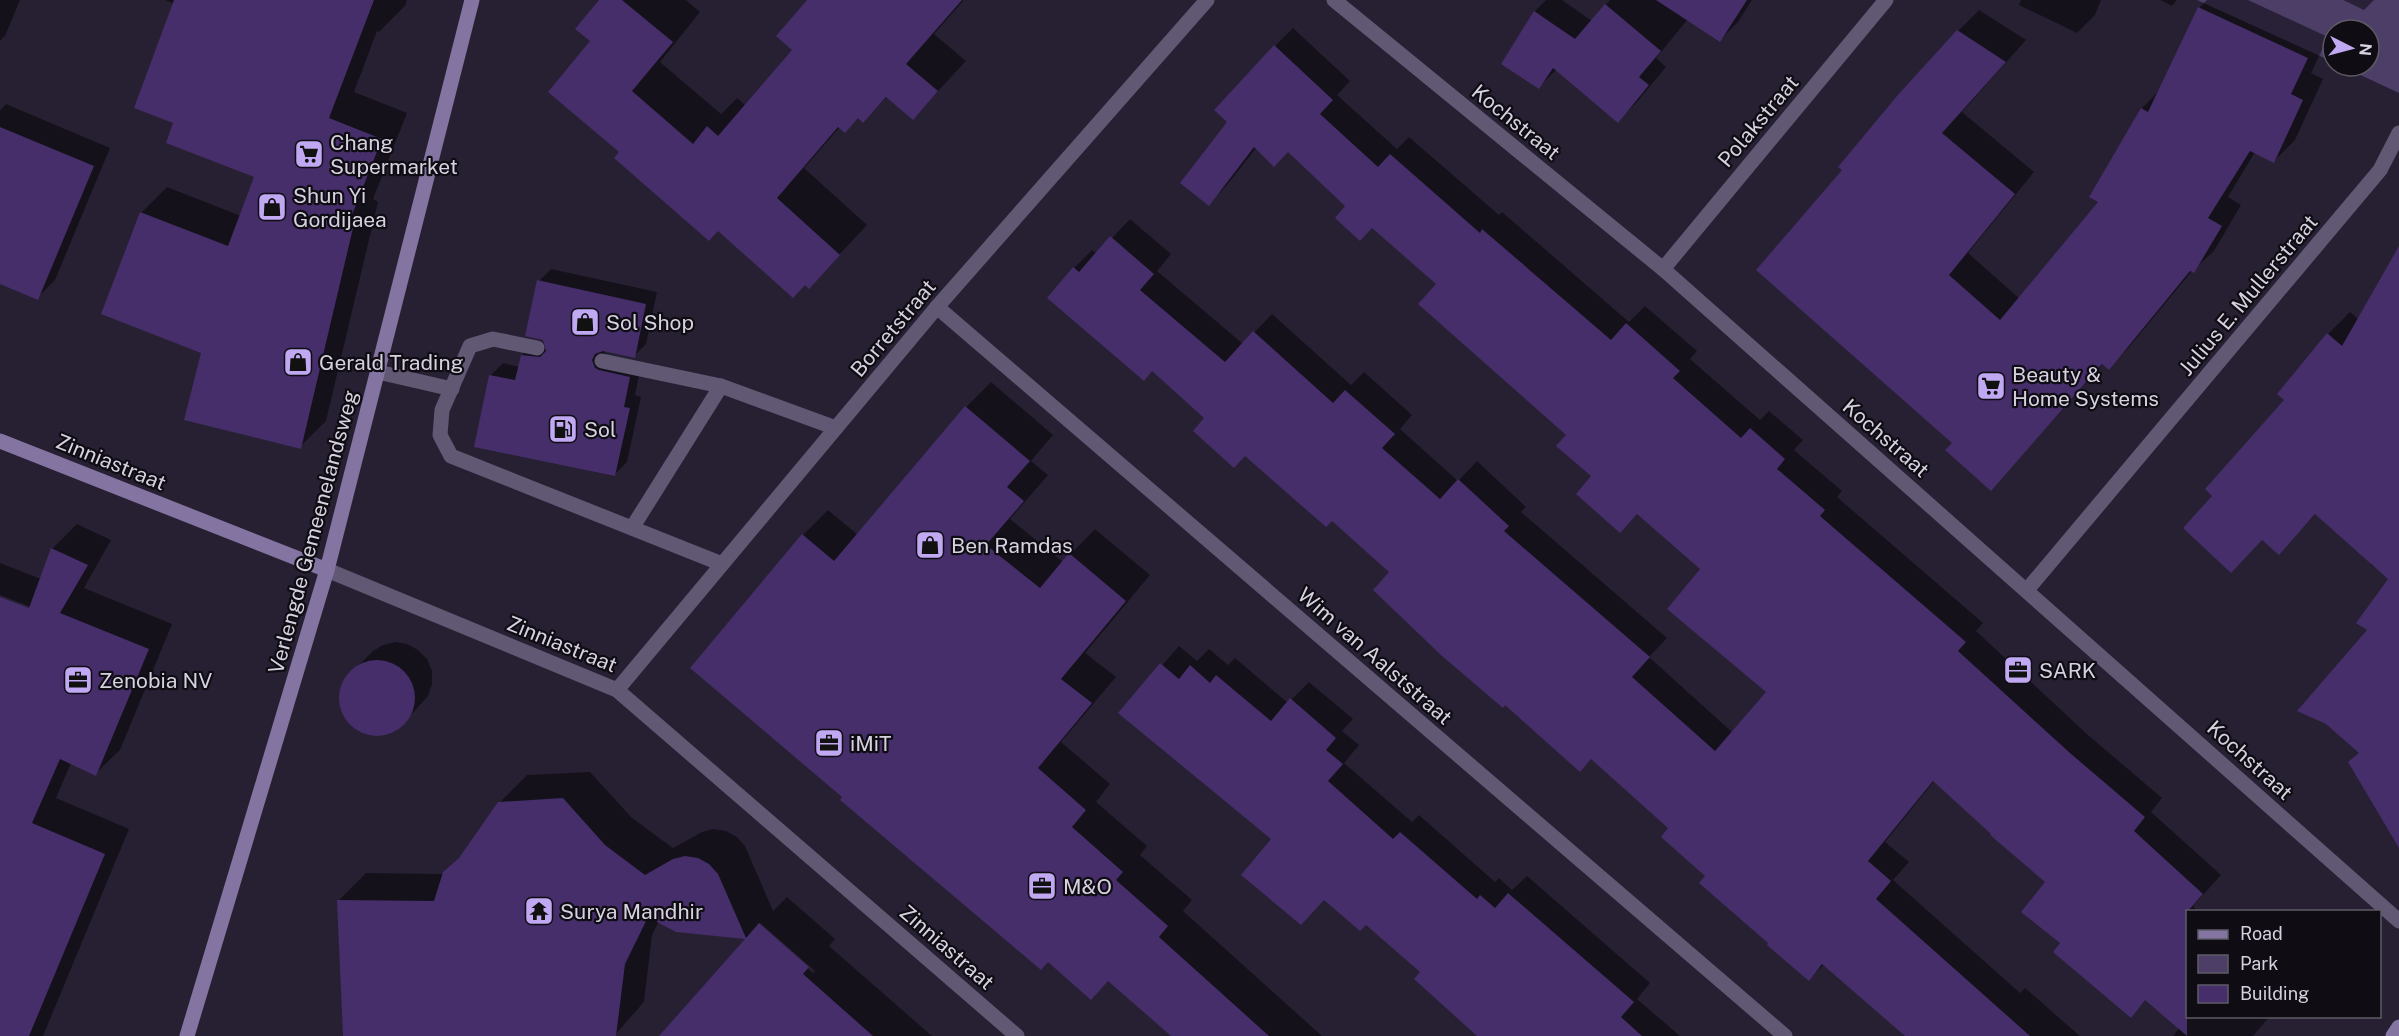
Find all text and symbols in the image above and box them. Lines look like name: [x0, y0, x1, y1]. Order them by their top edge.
north arrow: [2321, 18, 2381, 78]
text: N: [2355, 42, 2376, 57]
street label: Polakstraat: [1712, 70, 1804, 172]
street label: Kochstraat: [1467, 79, 1565, 165]
place label: Chang Supermarket: [330, 130, 458, 179]
supermarket icon: Chang Supermarket: [293, 138, 325, 170]
place label: Shun Yi Gordijaea: [293, 183, 387, 232]
shop icon: Shun Yi Gordijaea: [256, 191, 288, 223]
street label: Julius E. Mullerstraat: [2173, 210, 2323, 380]
street label: Borretstraat: [845, 274, 941, 382]
shop icon: Sol Shop: [569, 306, 601, 338]
place label: Sol Shop: [606, 310, 694, 335]
shop icon: Gerald Trading: [282, 346, 314, 378]
place label: Gerald Trading: [319, 350, 464, 375]
place label: Beauty & Home Systems: [2012, 362, 2159, 411]
supermarket icon: Beauty & Home Systems: [1975, 370, 2007, 402]
street label: Verlengde Gemeenelandsweg: [263, 387, 363, 677]
street label: Kochstraat: [1838, 394, 1934, 482]
fuel station icon: Sol: [547, 413, 579, 445]
place label: Sol: [584, 417, 616, 442]
street label: Zinniastraat: [52, 429, 170, 495]
shop icon: Ben Ramdas: [914, 529, 946, 561]
place label: Ben Ramdas: [951, 533, 1073, 558]
street label: Wim van Aalststraat: [1293, 582, 1457, 730]
street label: Zinniastraat: [503, 611, 621, 677]
office icon: SARK: [2002, 654, 2034, 686]
place label: SARK: [2039, 658, 2096, 683]
office icon: Zenobia NV: [62, 664, 94, 696]
place label: Zenobia NV: [99, 668, 212, 693]
street label: Kochstraat: [2202, 715, 2298, 805]
office icon: iMiT: [813, 727, 845, 759]
place label: iMiT: [850, 731, 891, 756]
office icon: M&O: [1026, 870, 1058, 902]
place label: M&O: [1063, 874, 1112, 899]
temple icon: Surya Mandhir: [523, 895, 555, 927]
place label: Surya Mandhir: [560, 899, 703, 924]
street label: Zinniastraat: [895, 899, 999, 995]
legend: [2186, 910, 2381, 1018]
text: Road: [2240, 923, 2283, 944]
text: Park: [2240, 953, 2278, 974]
text: Building: [2240, 983, 2309, 1004]

